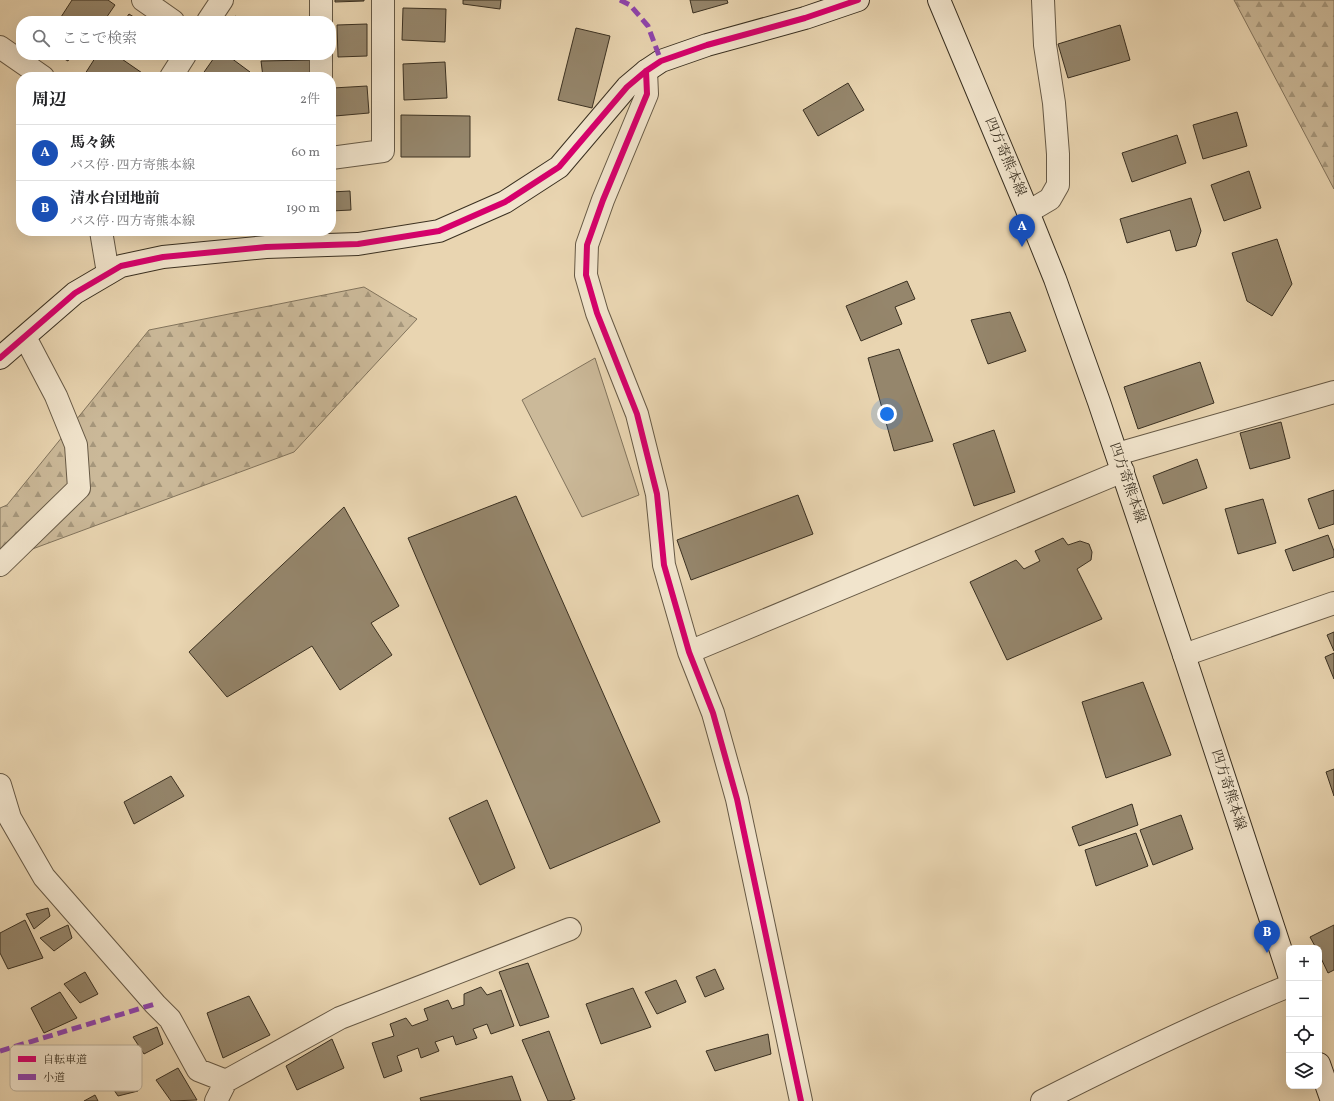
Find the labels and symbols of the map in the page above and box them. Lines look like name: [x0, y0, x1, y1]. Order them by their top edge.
street label: 四方寄熊本線: [980, 115, 1030, 199]
pin: A: [1009, 214, 1035, 247]
your location: [877, 404, 897, 424]
street label: 四方寄熊本線: [1104, 440, 1150, 526]
street label: 四方寄熊本線: [1206, 747, 1250, 833]
pin: B: [1254, 920, 1280, 953]
legend: [10, 1045, 142, 1091]
text: 自転車道: [43, 1053, 87, 1068]
text: 小道: [43, 1071, 65, 1086]

